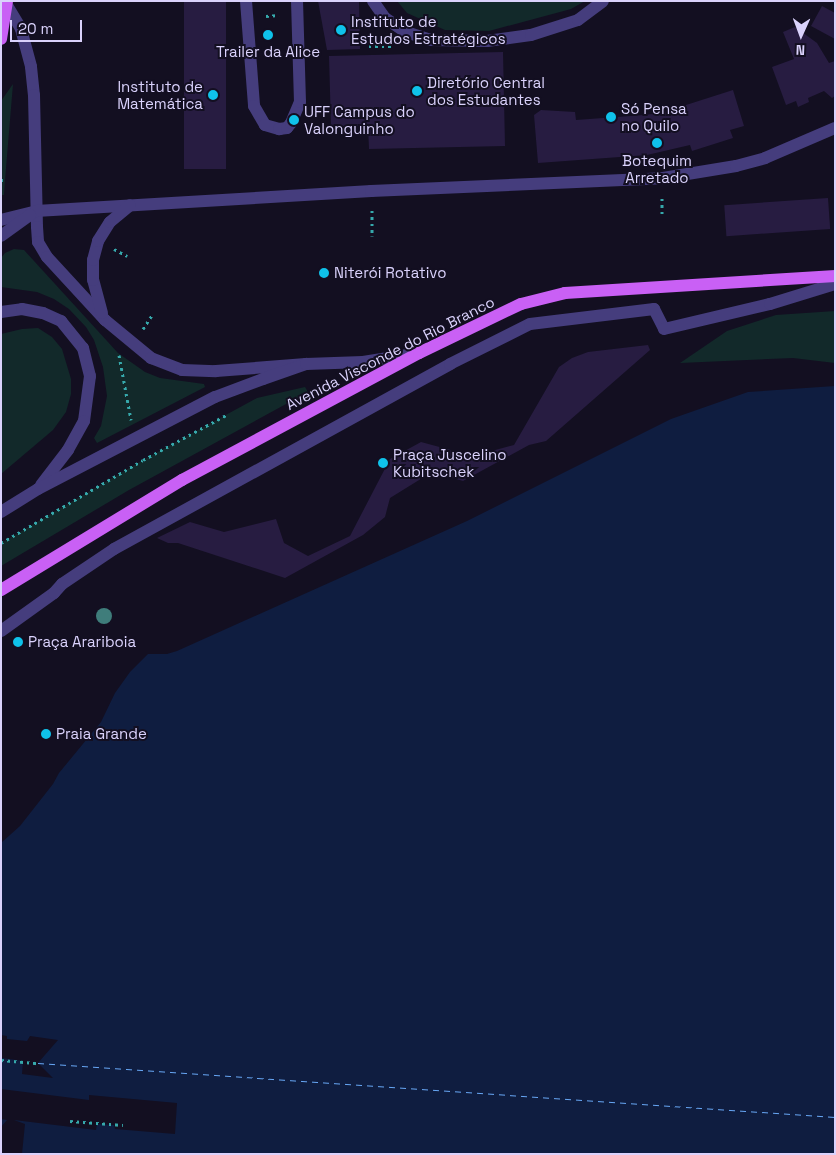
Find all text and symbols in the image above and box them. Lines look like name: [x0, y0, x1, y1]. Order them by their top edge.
scale bar: [12, 10, 85, 42]
north arrow: [776, 10, 826, 60]
place label: Instituto de Estudos Estratégicos: [351, 12, 506, 47]
text: 20 m: [18, 19, 53, 38]
marker: Instituto de Estudos Estratégicos: [335, 24, 347, 36]
marker: Trailer da Alice: [262, 29, 274, 41]
text: N: [795, 41, 805, 59]
place label: Trailer da Alice: [216, 43, 320, 61]
place label: Diretório Central dos Estudantes: [427, 73, 545, 108]
place label: Instituto de Matemática: [117, 77, 203, 112]
marker: Diretório Central dos Estudantes: [411, 85, 423, 97]
marker: Instituto de Matemática: [207, 89, 219, 101]
place label: Só Pensa no Quilo: [621, 99, 687, 134]
place label: UFF Campus do Valonguinho: [304, 102, 415, 137]
marker: Só Pensa no Quilo: [605, 111, 617, 123]
marker: UFF Campus do Valonguinho: [288, 114, 300, 126]
marker: Botequim Arretado: [651, 137, 663, 149]
place label: Botequim Arretado: [622, 151, 692, 186]
place label: Niterói Rotativo: [334, 264, 446, 282]
marker: Niterói Rotativo: [318, 267, 330, 279]
street label: Avenida Visconde do Rio Branco: [283, 292, 497, 414]
place label: Praça Juscelino Kubitschek: [393, 445, 507, 480]
marker: Praça Juscelino Kubitschek: [377, 457, 389, 469]
place label: Praça Arariboia: [28, 633, 136, 651]
marker: Praça Arariboia: [12, 636, 24, 648]
place label: Praia Grande: [56, 725, 147, 743]
marker: Praia Grande: [40, 728, 52, 740]

